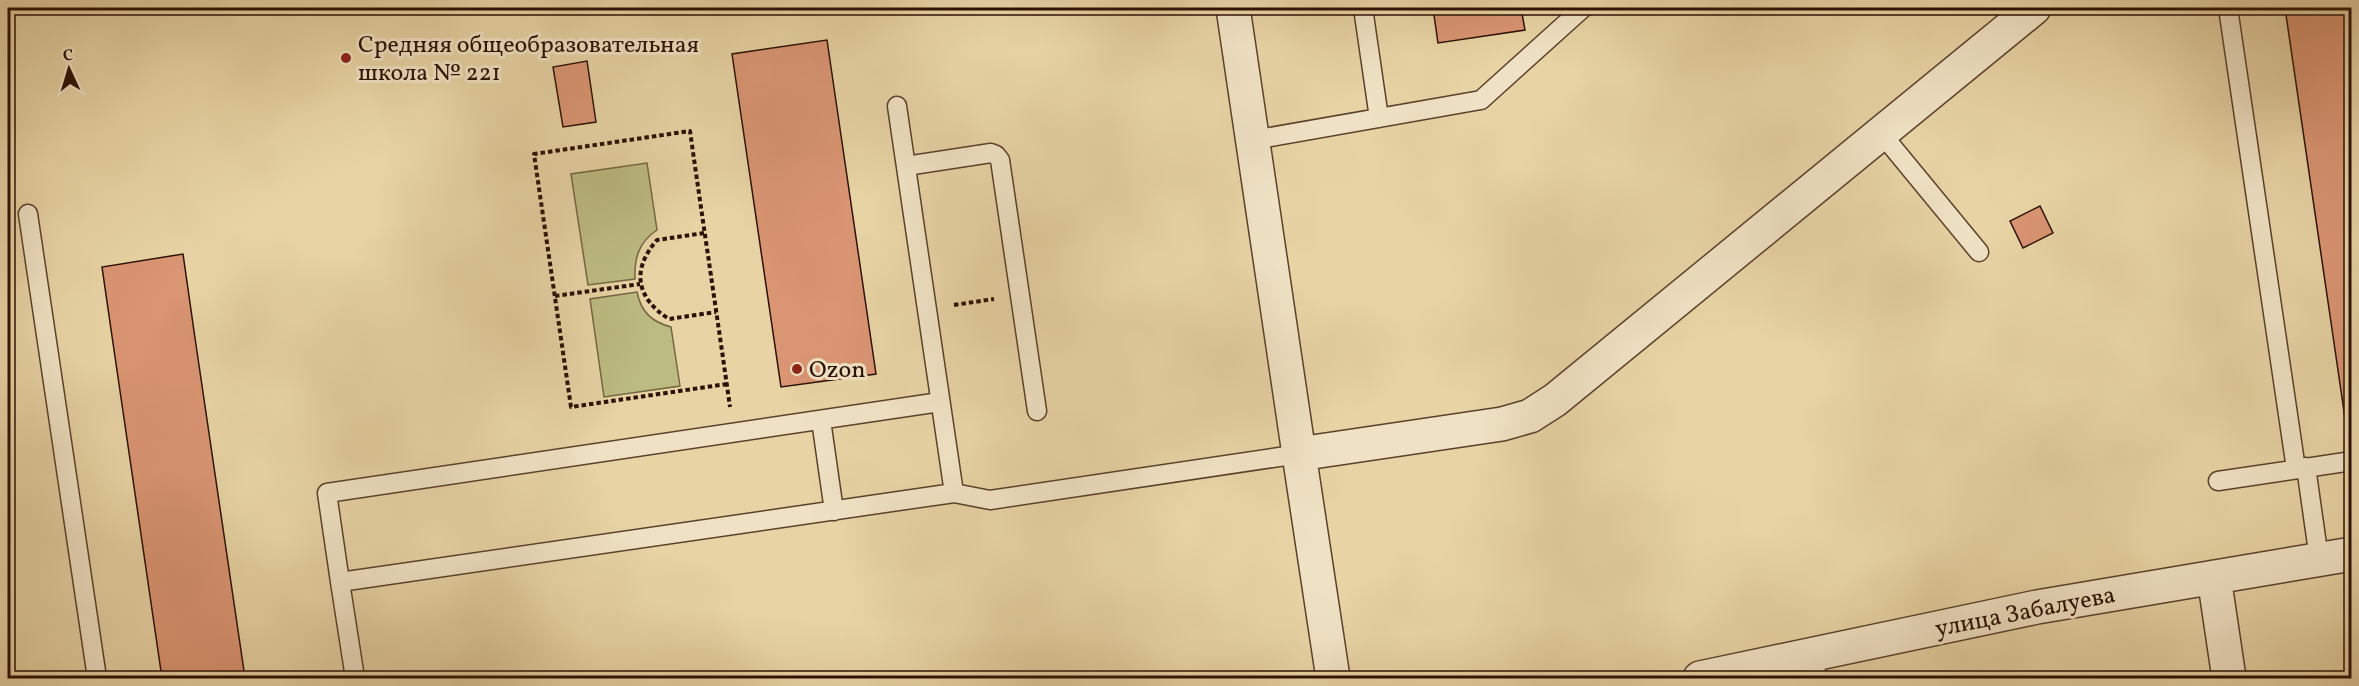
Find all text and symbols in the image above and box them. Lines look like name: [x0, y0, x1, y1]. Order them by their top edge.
place label: Средняя общеобразовательная школа № 221: [358, 29, 699, 91]
north arrow: [39, 39, 99, 99]
text: С: [62, 45, 74, 67]
marker: Средняя общеобразовательная школа № 221: [339, 51, 353, 65]
place label: Ozon: [809, 354, 866, 388]
marker: Ozon: [790, 362, 804, 376]
street label: улица Забалуева: [1932, 579, 2118, 647]

